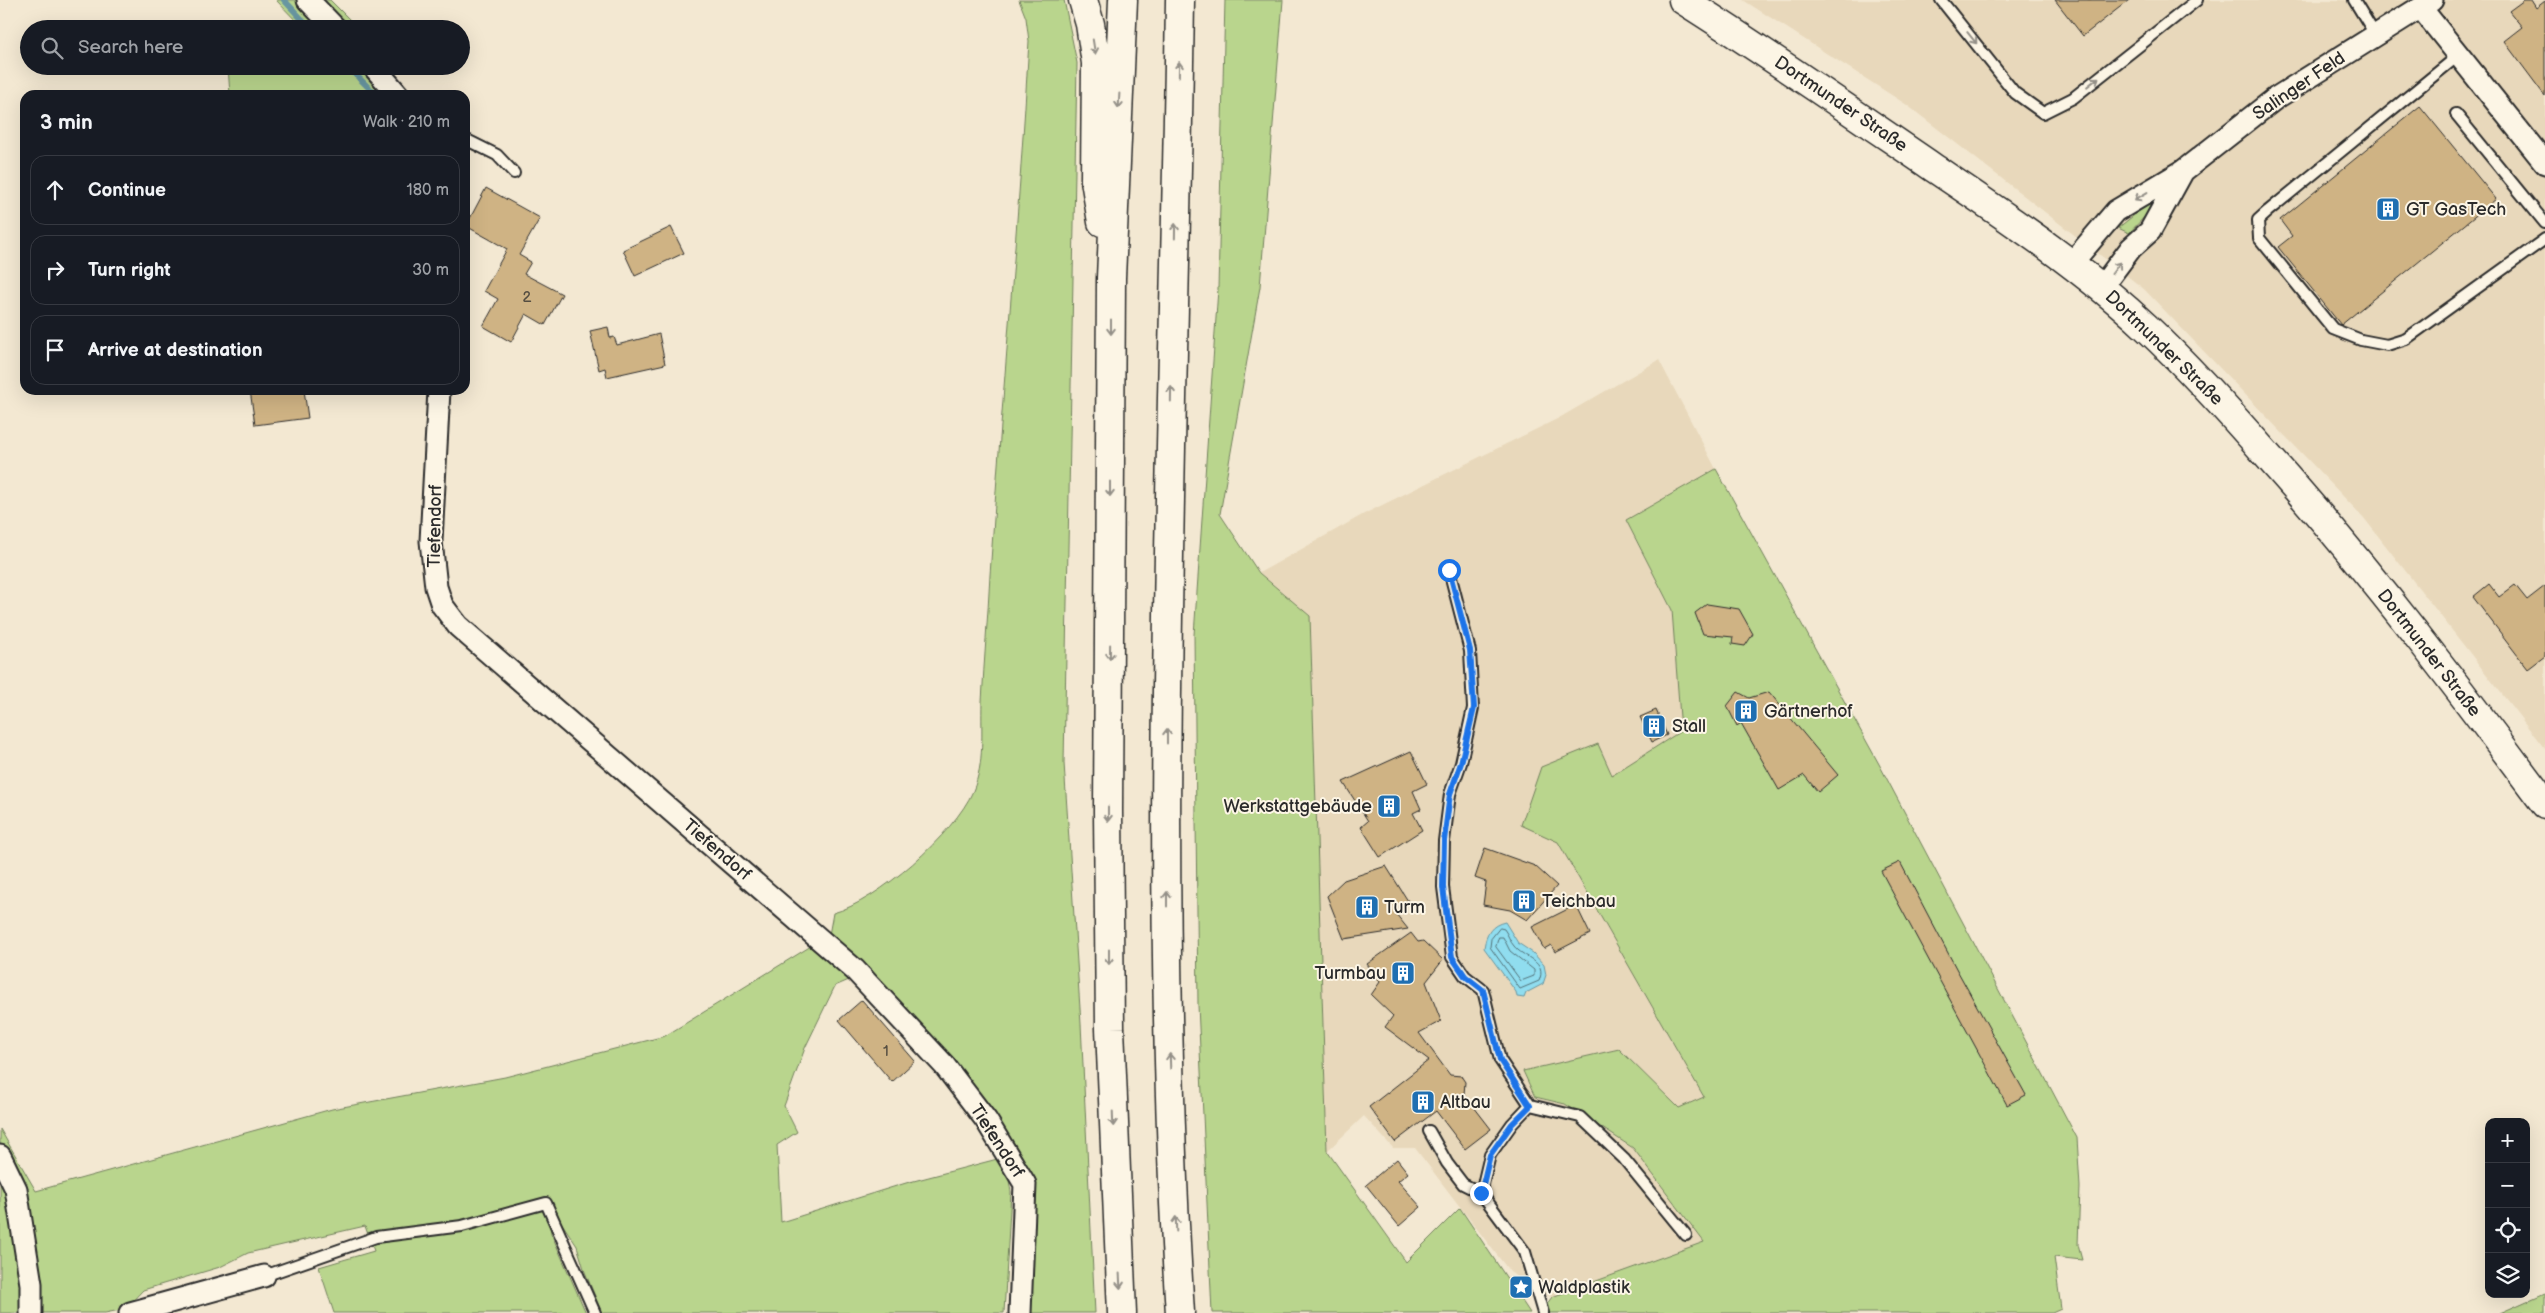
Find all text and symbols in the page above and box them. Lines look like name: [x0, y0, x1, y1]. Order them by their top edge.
search box: [20, 20, 470, 75]
one-way arrow: [1966, 31, 1977, 44]
icon: search: [38, 34, 66, 62]
text: Search here: [78, 36, 183, 59]
one-way arrow: [1089, 39, 1099, 55]
street label: Salinger Feld: [2249, 47, 2349, 125]
street label: Dortmunder Straße: [1771, 52, 1912, 156]
one-way arrow: [1174, 61, 1183, 77]
one-way arrow: [2086, 77, 2099, 88]
one-way arrow: [1115, 93, 1124, 109]
text: 3 min: [40, 110, 93, 135]
text: Walk · 210 m: [363, 113, 450, 132]
icon: ahead: [41, 176, 69, 204]
text: Continue: [88, 179, 166, 202]
text: 180 m: [407, 181, 449, 200]
one-way arrow: [2135, 192, 2149, 202]
building icon: GT GasTech: [2375, 196, 2401, 222]
place label: GT GasTech: [2406, 199, 2506, 220]
one-way arrow: [1170, 223, 1180, 240]
icon: right: [41, 256, 69, 284]
text: Turn right: [88, 259, 171, 282]
text: 30 m: [412, 261, 449, 280]
one-way arrow: [2111, 261, 2121, 275]
street label: Dortmunder Straße: [2101, 286, 2228, 410]
house number: 2: [523, 288, 532, 307]
one-way arrow: [1106, 318, 1116, 335]
icon: arrive: [41, 336, 69, 364]
text: Arrive at destination: [88, 339, 263, 362]
one-way arrow: [1166, 386, 1176, 402]
one-way arrow: [1106, 481, 1115, 497]
street label: Tiefendorf: [424, 484, 446, 568]
route start: [1438, 559, 1461, 582]
street label: Dortmunder Straße: [2373, 585, 2485, 721]
one-way arrow: [1105, 644, 1115, 660]
building icon: Gärtnerhof: [1733, 698, 1759, 724]
place label: Gärtnerhof: [1764, 701, 1853, 722]
building icon: Stall: [1641, 713, 1667, 739]
place label: Stall: [1672, 716, 1706, 737]
one-way arrow: [1162, 729, 1172, 745]
building icon: Werkstattgebäude: [1376, 793, 1402, 819]
place label: Werkstattgebäude: [1224, 796, 1372, 817]
one-way arrow: [1103, 806, 1113, 822]
street label: Tiefendorf: [679, 815, 756, 886]
building icon: Teichbau: [1511, 888, 1537, 914]
one-way arrow: [1163, 891, 1172, 907]
place label: Teichbau: [1542, 891, 1616, 912]
building icon: Turm: [1354, 894, 1380, 920]
place label: Turm: [1384, 897, 1425, 918]
one-way arrow: [1104, 948, 1114, 964]
building icon: Turmbau: [1390, 960, 1416, 986]
place label: Turmbau: [1315, 963, 1386, 984]
house number: 1: [883, 1042, 889, 1061]
one-way arrow: [1165, 1054, 1174, 1070]
building icon: Altbau: [1410, 1089, 1436, 1115]
place label: Altbau: [1440, 1092, 1491, 1113]
street label: Tiefendorf: [966, 1100, 1029, 1182]
one-way arrow: [1109, 1111, 1118, 1127]
map controls: [2485, 1118, 2530, 1298]
button: +: [2485, 1118, 2530, 1163]
button: −: [2485, 1163, 2530, 1208]
route end: [1470, 1182, 1493, 1205]
button: locate: [2485, 1208, 2530, 1253]
one-way arrow: [1171, 1216, 1181, 1232]
button: layers: [2485, 1253, 2530, 1298]
one-way arrow: [1115, 1273, 1125, 1289]
place icon: Waldplastik: [1508, 1274, 1534, 1300]
place label: Waldplastik: [1538, 1277, 1630, 1298]

